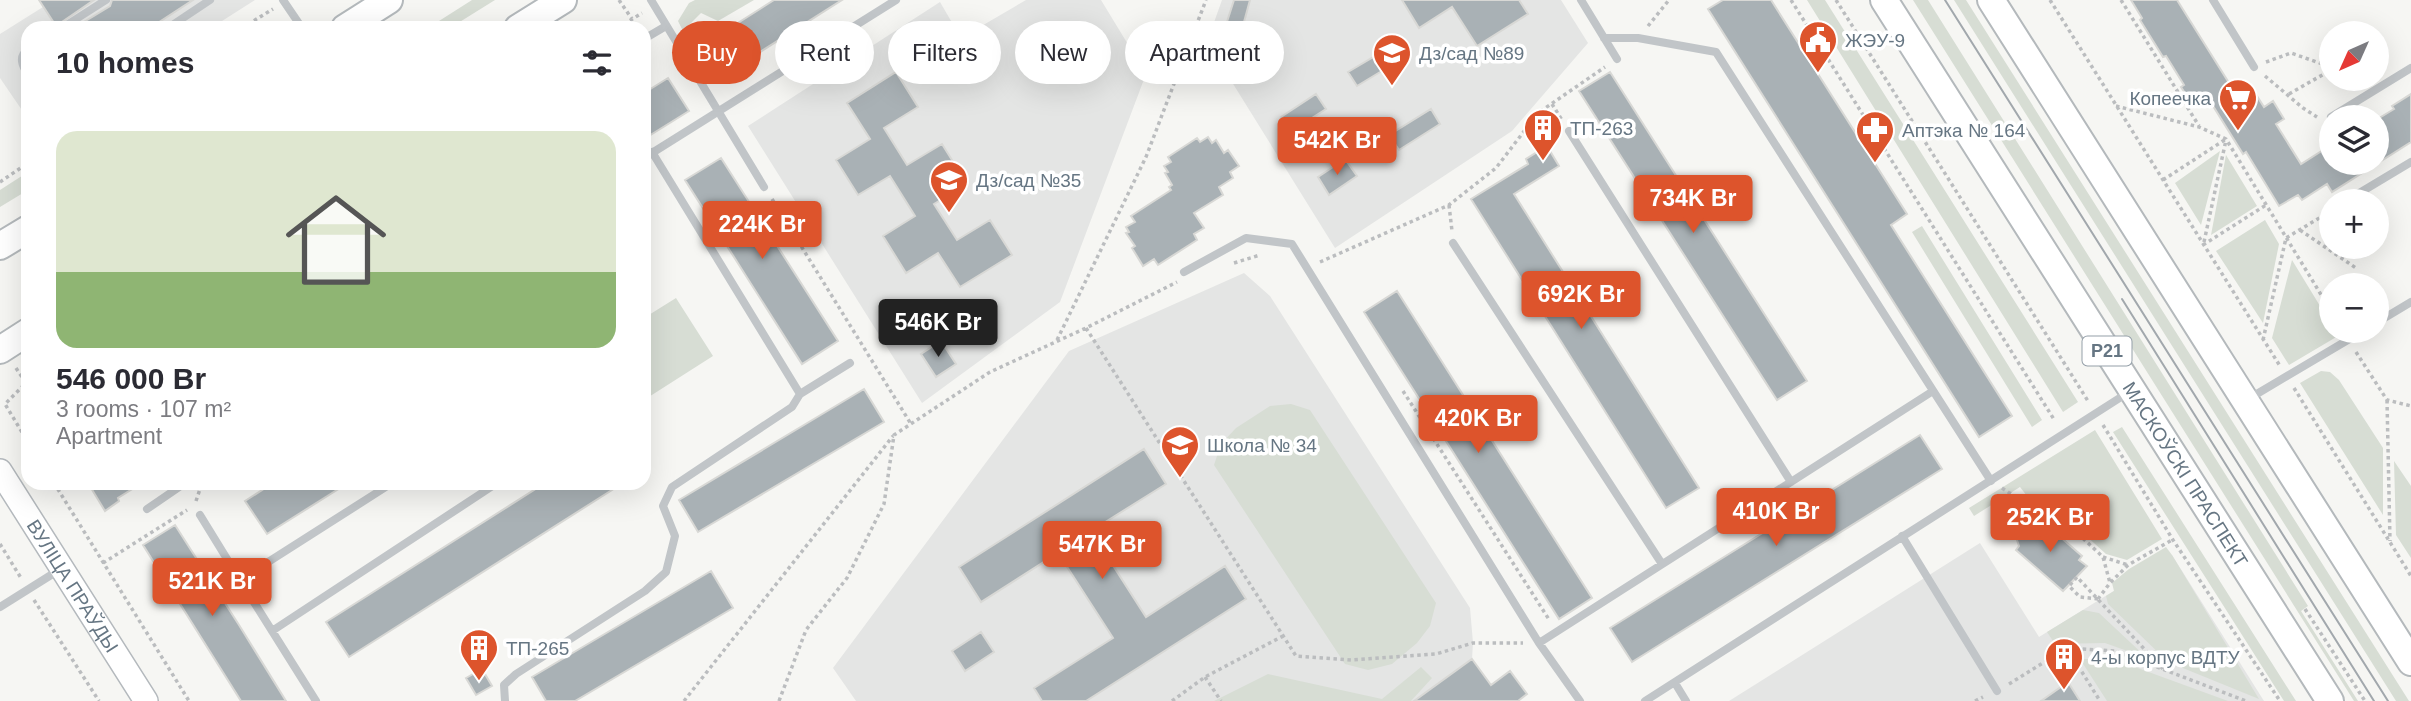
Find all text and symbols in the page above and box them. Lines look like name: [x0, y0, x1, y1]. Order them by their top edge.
public building icon: ЖЭУ-9: [1797, 19, 1839, 74]
chip: Buy: [672, 21, 761, 84]
chip: Rent: [775, 21, 874, 84]
chip: Filters: [888, 21, 1001, 84]
chip: New: [1015, 21, 1111, 84]
chip: Apartment: [1125, 21, 1284, 84]
north arrow: [2319, 21, 2389, 91]
map controls: [2319, 21, 2389, 343]
place label: ЖЭУ-9: [1845, 30, 1905, 51]
school or university icon: Дз/сад №89: [1371, 32, 1413, 87]
place label: Дз/сад №89: [1419, 43, 1524, 64]
icon: filters: [578, 44, 616, 82]
text: 10 homes: [56, 46, 194, 79]
supermarket icon: Копеечка: [2217, 77, 2259, 132]
place label: Копеечка: [2129, 88, 2211, 109]
button: layers: [2319, 105, 2389, 175]
building icon: ТП-263: [1522, 107, 1564, 162]
pharmacy icon: Аптэка № 164: [1854, 109, 1896, 164]
pin: 542K Br: [1272, 118, 1402, 177]
place label: ТП-263: [1570, 118, 1633, 139]
place label: Аптэка № 164: [1902, 120, 2026, 141]
text: 542K Br: [1294, 127, 1380, 153]
school or university icon: Дз/сад №35: [928, 159, 970, 214]
place label: Дз/сад №35: [976, 170, 1081, 191]
pin: 734K Br: [1628, 176, 1758, 235]
icon: home: [273, 177, 399, 303]
text: 734K Br: [1650, 185, 1736, 211]
button: +: [2319, 189, 2389, 259]
pin: 224K Br: [697, 202, 827, 261]
text: 224K Br: [719, 211, 805, 237]
pin: 692K Br: [1516, 272, 1646, 331]
button: −: [2319, 273, 2389, 343]
text: 692K Br: [1538, 281, 1624, 307]
pin: 546K Br: [873, 300, 1003, 359]
text: 546K Br: [895, 309, 981, 335]
road number: Р21: [2082, 337, 2132, 366]
text: 546 000 Br: [56, 362, 206, 395]
street label: МАСКОЎСКІ ПРАСПЕКТ: [2119, 378, 2252, 571]
text: 3 rooms · 107 m²: [56, 396, 231, 422]
pin: 420K Br: [1413, 396, 1543, 455]
text: 420K Br: [1435, 405, 1521, 431]
text: Apartment: [56, 423, 162, 449]
school or university icon: Школа № 34: [1159, 424, 1201, 479]
place label: Школа № 34: [1207, 435, 1317, 456]
pin: 410K Br: [1711, 489, 1841, 548]
pin: 252K Br: [1985, 494, 2115, 554]
text: 410K Br: [1733, 498, 1819, 524]
text: 252K Br: [2007, 504, 2093, 530]
street label: ВУЛІЦА ПРАЎДЫ: [23, 516, 123, 656]
pin: 547K Br: [1037, 522, 1167, 581]
text: 547K Br: [1059, 531, 1145, 557]
pin: 521K Br: [147, 558, 277, 618]
text: 521K Br: [169, 568, 255, 594]
building icon: ТП-265: [458, 627, 500, 682]
building icon: 4-ы корпус ВДТУ: [2043, 636, 2085, 691]
place label: ТП-265: [506, 638, 569, 659]
place label: 4-ы корпус ВДТУ: [2091, 647, 2241, 668]

